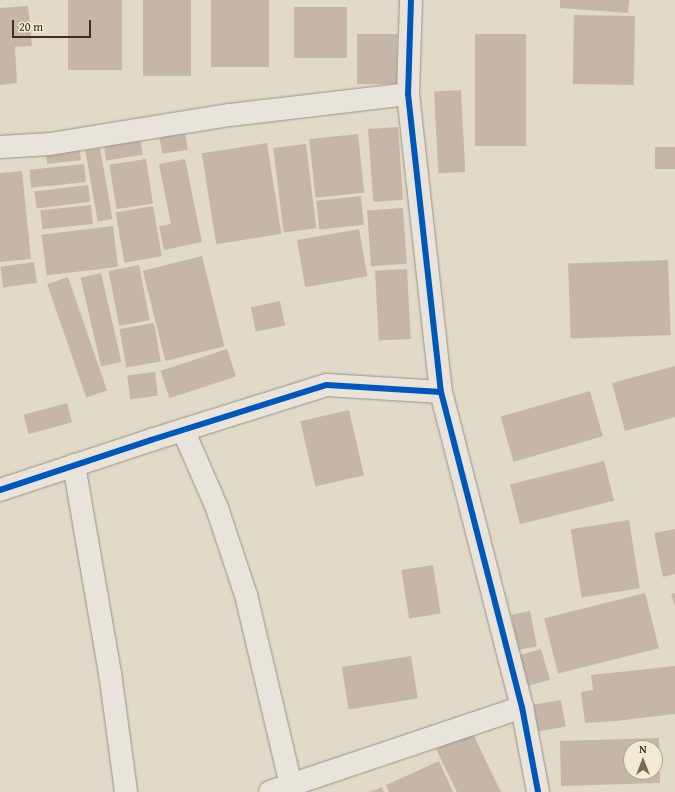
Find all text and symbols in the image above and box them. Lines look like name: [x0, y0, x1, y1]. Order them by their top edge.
scale bar: [14, 12, 93, 38]
text: 20 m: [19, 18, 43, 35]
north arrow: [623, 740, 663, 780]
text: N: [639, 741, 647, 757]

